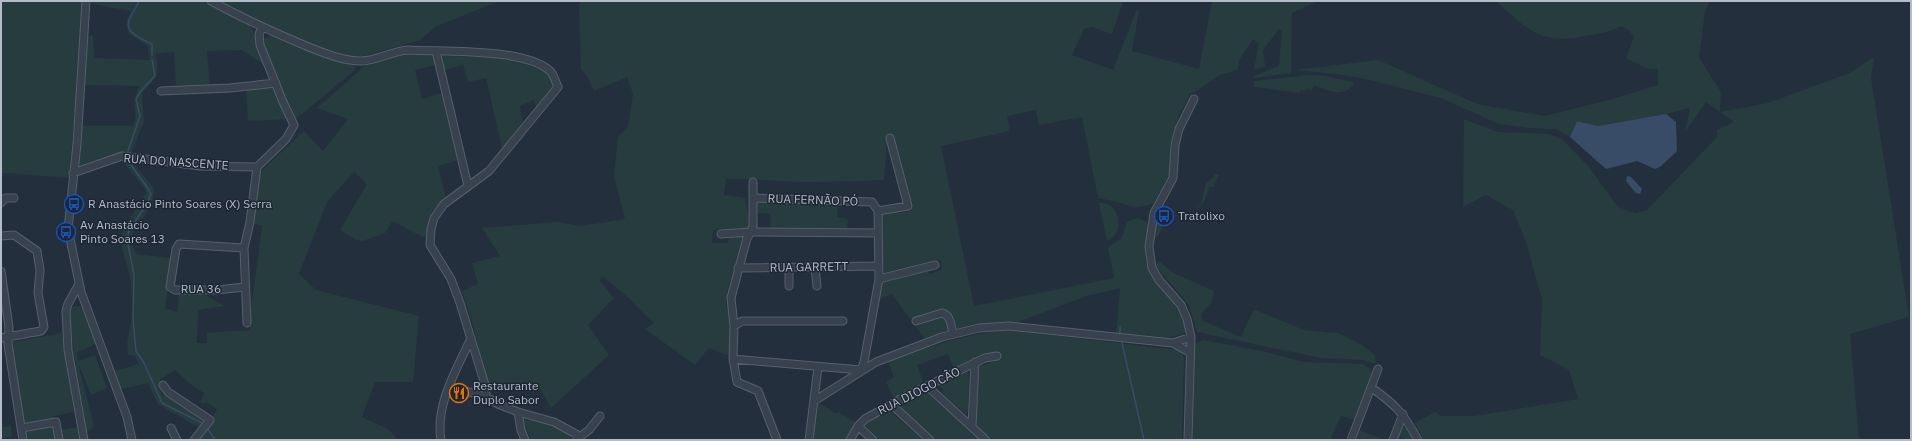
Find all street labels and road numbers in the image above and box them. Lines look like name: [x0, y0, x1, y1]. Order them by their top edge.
street label: RUA DO NASCENTE: [123, 150, 229, 173]
street label: RUA FERNÃO PÓ: [768, 190, 859, 209]
street label: RUA GARRETT: [770, 258, 848, 275]
street label: RUA 36: [181, 281, 221, 296]
street label: RUA DIOGO CÃO: [875, 363, 963, 418]

